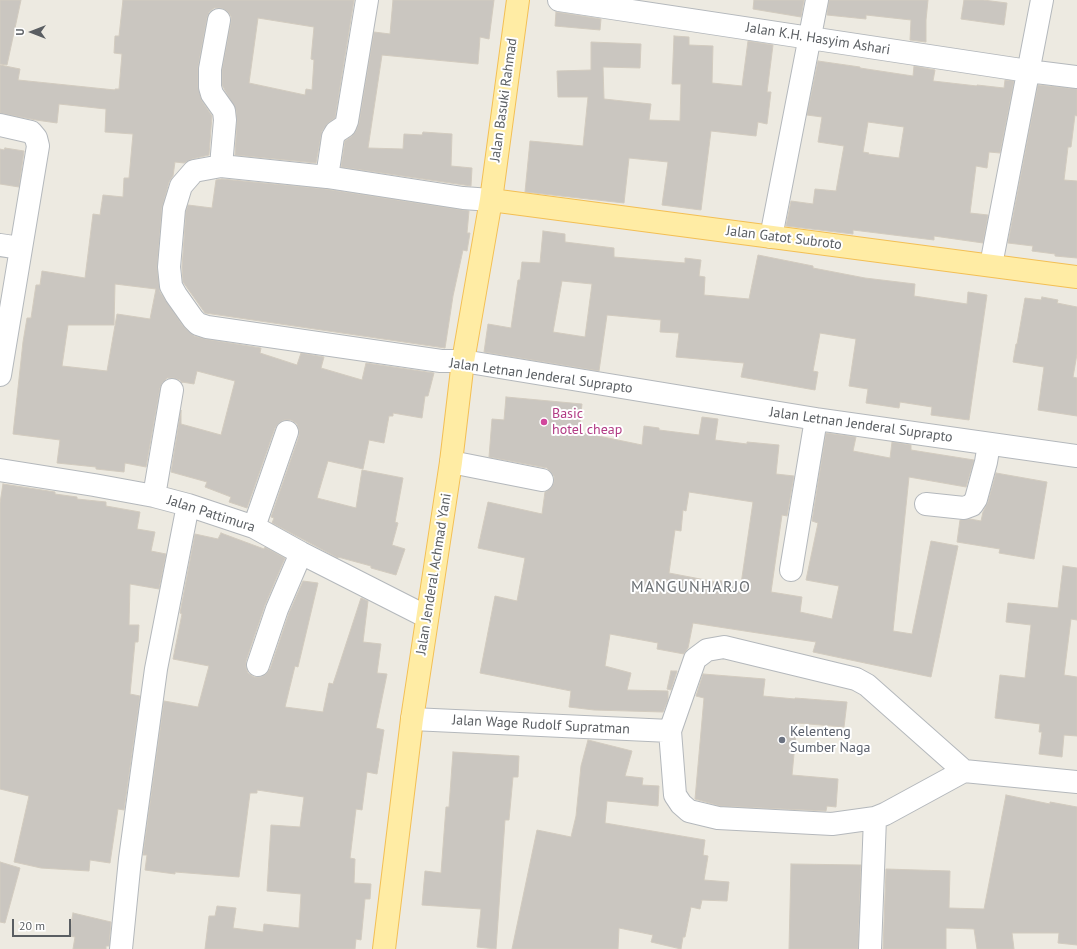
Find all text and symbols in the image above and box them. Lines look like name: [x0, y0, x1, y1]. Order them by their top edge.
north arrow: [12, 12, 52, 52]
street label: Jalan K.H. Hasyim Ashari: [745, 19, 891, 59]
text: U: [13, 29, 27, 35]
street label: Jalan Basuki Rahmad: [487, 37, 521, 163]
street label: Jalan Gatot Subroto: [725, 223, 843, 253]
street label: Jalan Letnan Jenderal Suprapto: [448, 355, 634, 397]
street label: Jalan Letnan Jenderal Suprapto: [768, 404, 954, 446]
place label: Basic hotel cheap: [552, 406, 622, 438]
marker: Basic hotel cheap: [539, 417, 549, 427]
street label: Jalan Pattimura: [165, 492, 257, 536]
street label: Jalan Jenderal Achmad Yani: [413, 492, 455, 656]
district label: MANGUNHARJO: [631, 577, 751, 597]
street label: Jalan Wage Rudolf Supratman: [452, 712, 630, 738]
place label: Kelenteng Sumber Naga: [790, 724, 870, 756]
marker: Kelenteng Sumber Naga: [777, 735, 787, 745]
scale bar: [14, 911, 73, 937]
text: 20 m: [19, 918, 45, 933]

